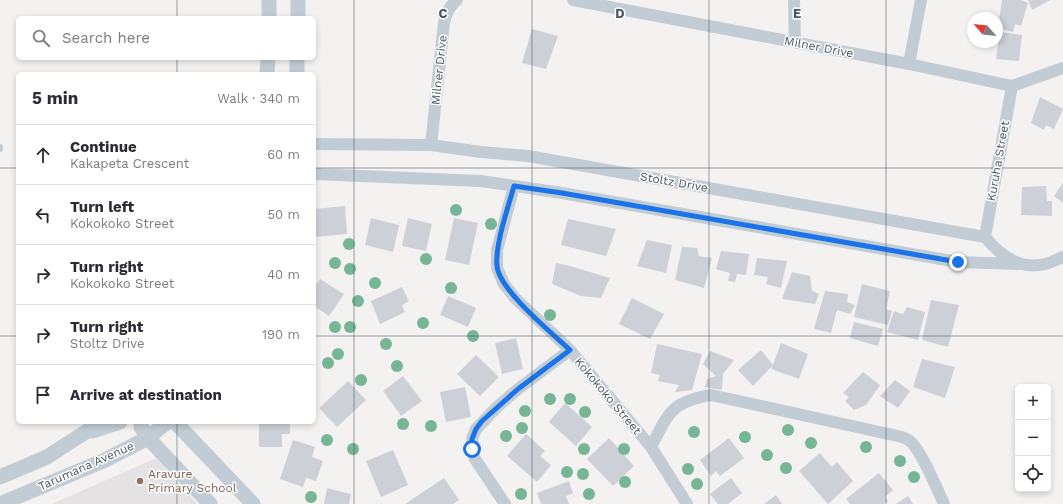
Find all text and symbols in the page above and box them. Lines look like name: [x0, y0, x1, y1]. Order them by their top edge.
text: C: [439, 6, 448, 21]
text: D: [615, 6, 625, 21]
text: E: [793, 6, 801, 21]
north arrow: [967, 12, 1003, 48]
search box: [16, 16, 316, 60]
icon: search: [30, 27, 52, 49]
text: Search here: [62, 29, 150, 47]
street label: Milner Drive: [783, 33, 855, 61]
street label: Milner Drive: [428, 34, 450, 106]
text: 5 min: [32, 88, 78, 108]
text: Walk · 340 m: [217, 91, 300, 106]
street label: Kuruha Street: [984, 120, 1012, 202]
text: Continue: [70, 138, 137, 156]
icon: ahead: [32, 144, 54, 166]
text: 60 m: [267, 147, 300, 162]
text: Kakapeta Crescent: [70, 156, 189, 171]
street label: Stoltz Drive: [639, 169, 709, 195]
text: Turn left: [70, 198, 134, 216]
icon: left: [32, 204, 54, 226]
text: 50 m: [268, 207, 300, 222]
text: Kokokoko Street: [70, 216, 174, 231]
route end: [949, 253, 967, 271]
text: Turn right: [70, 258, 143, 276]
icon: right: [32, 264, 54, 286]
text: 40 m: [267, 267, 300, 282]
text: Kokokoko Street: [70, 276, 174, 291]
text: Turn right: [70, 318, 143, 336]
icon: right: [32, 324, 54, 346]
text: 190 m: [262, 327, 300, 342]
text: Stoltz Drive: [70, 336, 144, 351]
street label: Kokokoko Street: [572, 355, 644, 437]
icon: arrive: [32, 384, 54, 406]
map controls: [1015, 384, 1051, 492]
button: +: [1015, 384, 1051, 420]
text: Arrive at destination: [70, 386, 222, 404]
button: −: [1015, 420, 1051, 456]
street label: Tarumana Avenue: [36, 439, 136, 493]
route start: [463, 440, 481, 458]
button: locate: [1015, 456, 1051, 492]
place label: Aravure Primary School: [148, 467, 237, 495]
marker: Aravure Primary School: [135, 476, 145, 486]

